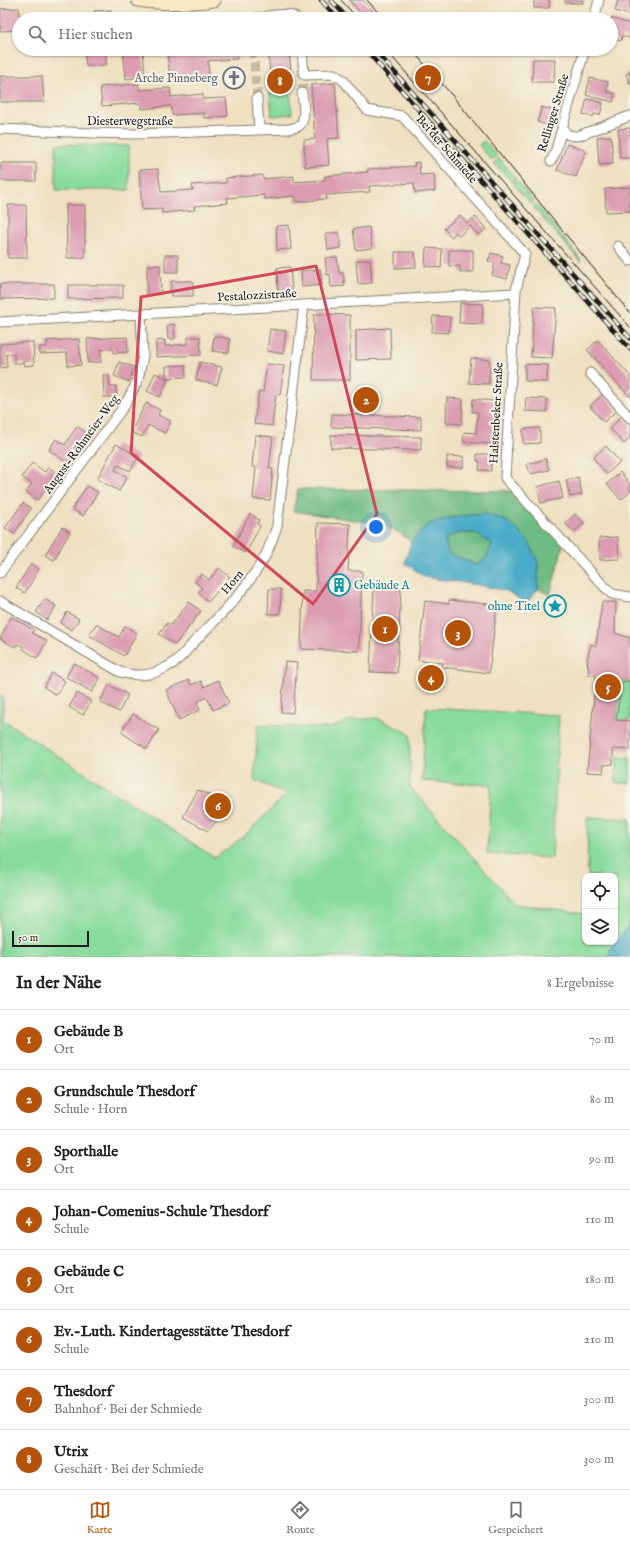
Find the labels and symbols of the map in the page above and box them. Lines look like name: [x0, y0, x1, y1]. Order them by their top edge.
pin: 7: [415, 63, 441, 93]
church icon: Arche Pinneberg: [221, 65, 247, 91]
pin: 8: [267, 66, 293, 96]
place label: Arche Pinneberg: [134, 71, 218, 86]
street label: Rellinger Straße: [534, 72, 573, 154]
street label: Bei der Schmiede: [413, 112, 481, 187]
street label: Diesterwegstraße: [87, 114, 174, 129]
street label: Pestalozzistraße: [217, 286, 298, 305]
street label: Halstenbeker Straße: [486, 362, 507, 464]
pin: 2: [353, 385, 379, 415]
street label: August-Röhmeier-Weg: [40, 391, 123, 498]
your location: [366, 517, 386, 537]
street label: Horn: [218, 567, 247, 598]
building icon: Gebäude A: [326, 572, 352, 598]
place label: Gebäude A: [354, 578, 410, 593]
place icon: ohne Titel: [542, 593, 568, 619]
place label: ohne Titel: [488, 599, 541, 614]
pin: 1: [372, 614, 398, 644]
pin: 3: [445, 618, 471, 648]
pin: 4: [418, 663, 444, 693]
pin: 5: [595, 672, 621, 702]
pin: 6: [205, 791, 231, 821]
scale bar: [12, 929, 89, 948]

